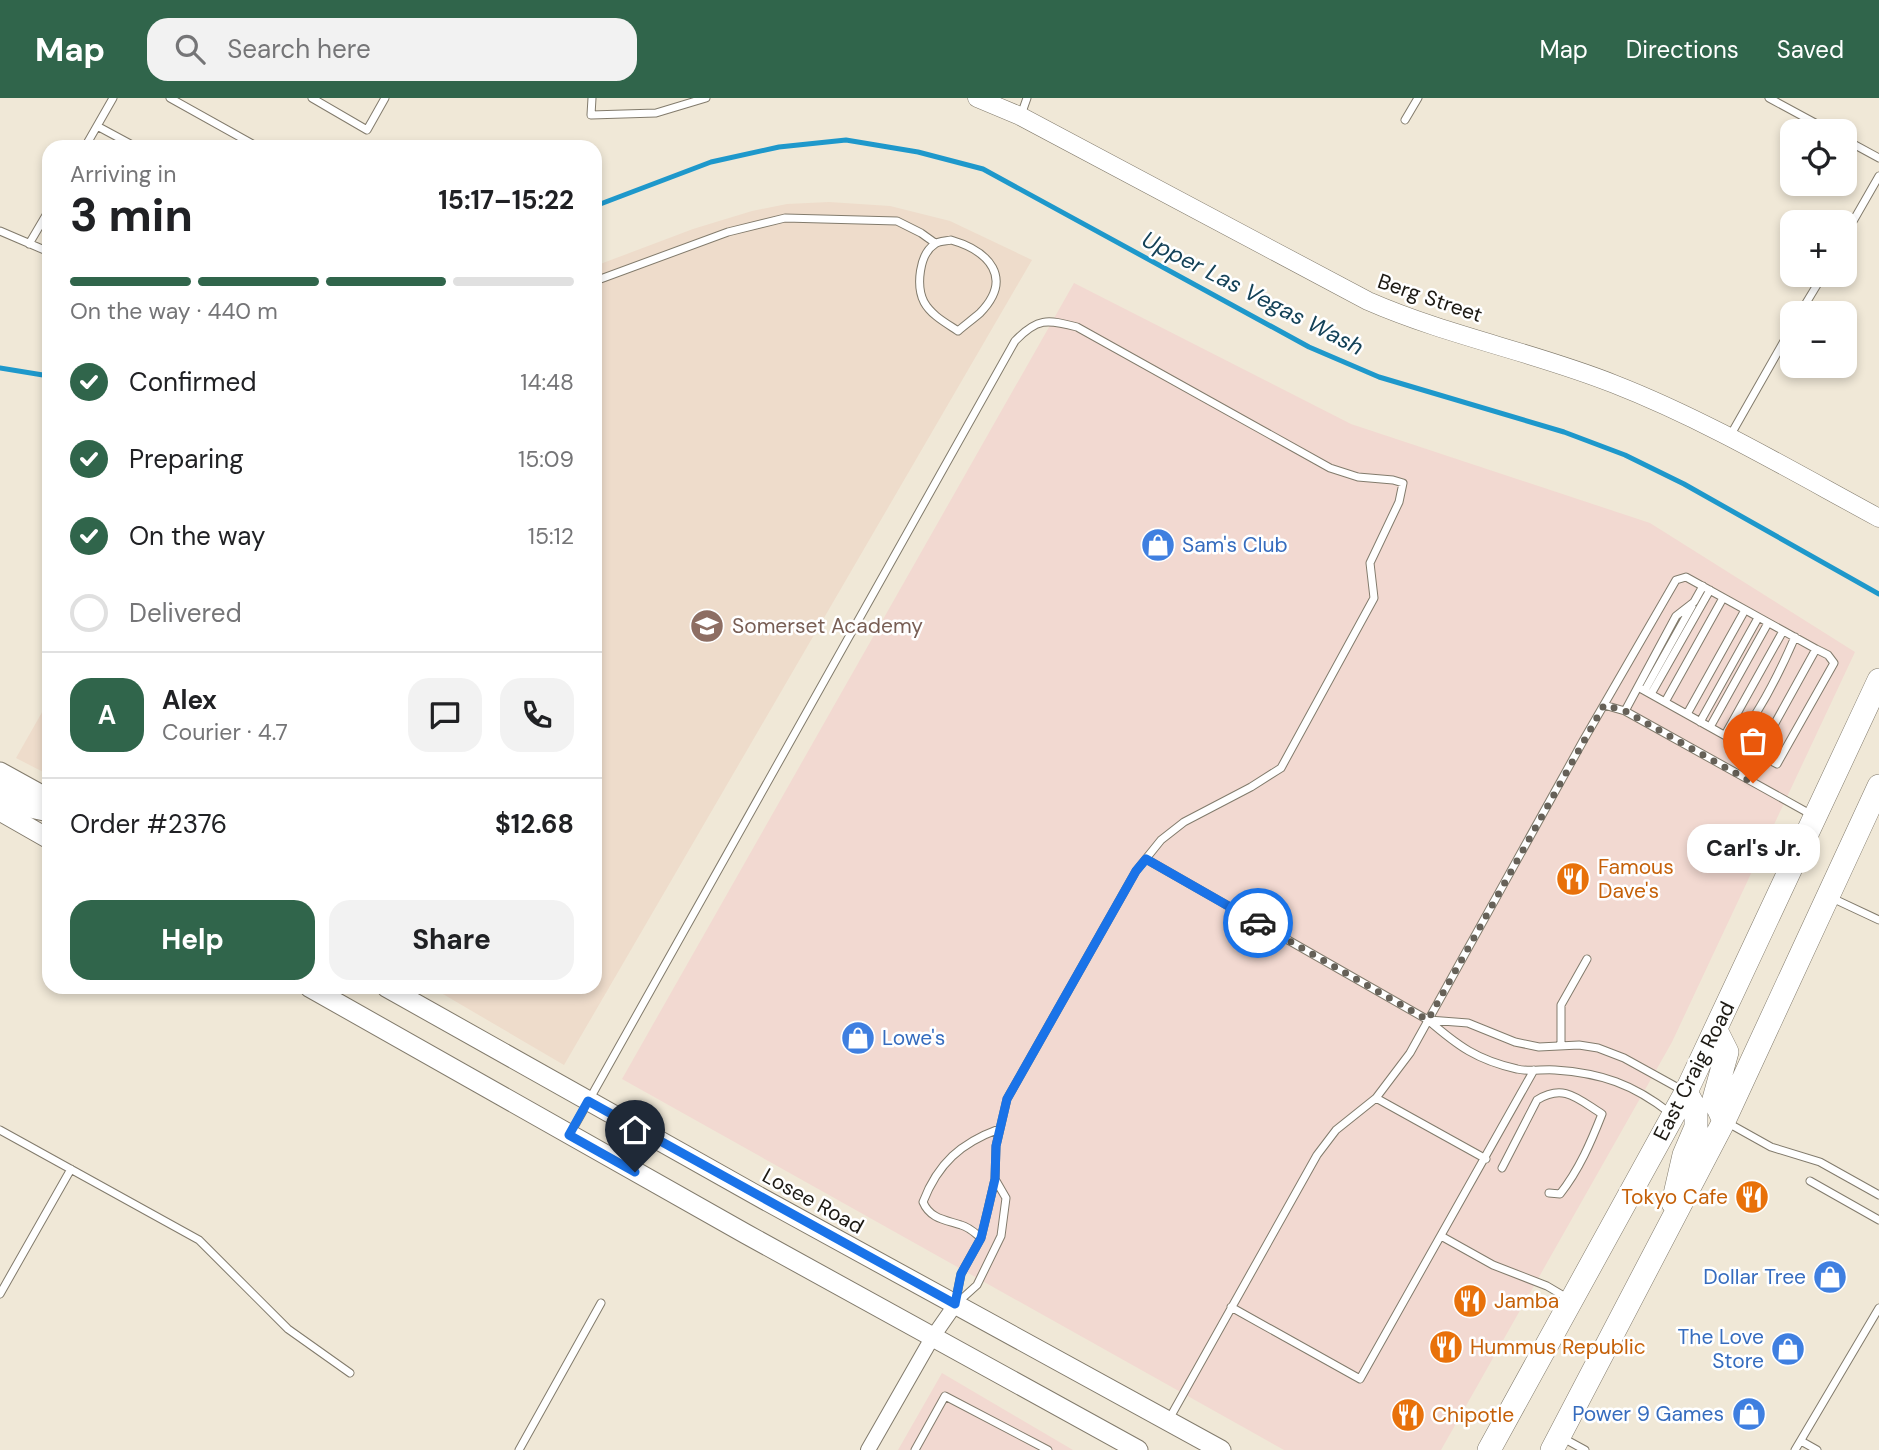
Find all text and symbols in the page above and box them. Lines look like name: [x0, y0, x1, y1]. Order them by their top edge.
search box: [147, 18, 637, 81]
text: Map: [35, 28, 105, 71]
icon: search: [171, 30, 209, 68]
text: Search here: [227, 32, 371, 66]
text: Map: [1540, 34, 1588, 65]
text: Directions: [1626, 34, 1739, 65]
text: Saved: [1777, 34, 1844, 65]
map controls: [1780, 119, 1857, 378]
button: locate: [1780, 119, 1857, 196]
text: Arriving in: [70, 159, 176, 189]
text: 15:17–15:22: [438, 183, 574, 217]
text: 3 min: [70, 185, 193, 245]
button: +: [1780, 210, 1857, 287]
water label: Upper Las Vegas Wash: [1137, 224, 1369, 362]
street label: Berg Street: [1374, 267, 1486, 329]
text: On the way · 440 m: [70, 296, 278, 326]
button: −: [1780, 301, 1857, 378]
icon: check: [70, 363, 108, 401]
text: Confirmed: [129, 365, 256, 399]
text: 14:48: [520, 367, 574, 397]
icon: check: [70, 440, 108, 478]
text: Preparing: [129, 442, 244, 476]
text: 15:09: [518, 444, 574, 474]
icon: check: [70, 517, 108, 555]
text: On the way: [129, 519, 265, 553]
text: 15:12: [528, 521, 574, 551]
shop icon: Sam's Club: [1139, 526, 1177, 564]
place label: Sam's Club: [1182, 531, 1288, 559]
text: Delivered: [129, 596, 242, 630]
school or university icon: Somerset Academy: [688, 607, 726, 645]
place label: Somerset Academy: [732, 612, 923, 640]
button: chat: [408, 678, 482, 752]
button: phone: [500, 678, 574, 752]
text: Alex: [162, 683, 217, 717]
text: A: [98, 698, 116, 732]
pin: [1723, 711, 1783, 783]
text: Courier · 4.7: [162, 717, 288, 747]
icon: bag: [1734, 722, 1772, 760]
text: Order #2376: [70, 807, 227, 841]
text: $12.68: [495, 807, 574, 841]
callout: Carl's Jr.: [1686, 825, 1820, 874]
text: Carl's Jr.: [1706, 833, 1801, 863]
place label: Famous Dave's: [1598, 853, 1674, 905]
restaurant icon: Famous Dave's: [1554, 860, 1592, 898]
courier: [1223, 888, 1293, 958]
button: Help: [70, 900, 315, 980]
button: Share: [329, 900, 574, 980]
icon: car: [1239, 904, 1277, 942]
street label: East Craig Road: [1647, 997, 1741, 1145]
shop icon: Lowe's: [839, 1019, 877, 1057]
place label: Lowe's: [882, 1024, 945, 1052]
pin: [605, 1100, 665, 1172]
icon: home: [616, 1111, 654, 1149]
street label: Losee Road: [757, 1162, 869, 1240]
restaurant icon: Tokyo Cafe: [1733, 1178, 1771, 1216]
place label: Tokyo Cafe: [1621, 1183, 1728, 1211]
shop icon: Dollar Tree: [1811, 1258, 1849, 1296]
place label: Dollar Tree: [1703, 1263, 1806, 1291]
restaurant icon: Jamba: [1451, 1282, 1489, 1320]
place label: Jamba: [1494, 1287, 1559, 1315]
place label: The Love Store: [1678, 1323, 1764, 1375]
restaurant icon: Hummus Republic: [1427, 1328, 1465, 1366]
shop icon: The Love Store: [1769, 1330, 1807, 1368]
place label: Hummus Republic: [1470, 1333, 1646, 1361]
shop icon: Power 9 Games: [1730, 1395, 1768, 1433]
restaurant icon: Chipotle: [1389, 1396, 1427, 1434]
place label: Power 9 Games: [1572, 1400, 1724, 1428]
place label: Chipotle: [1432, 1401, 1514, 1429]

